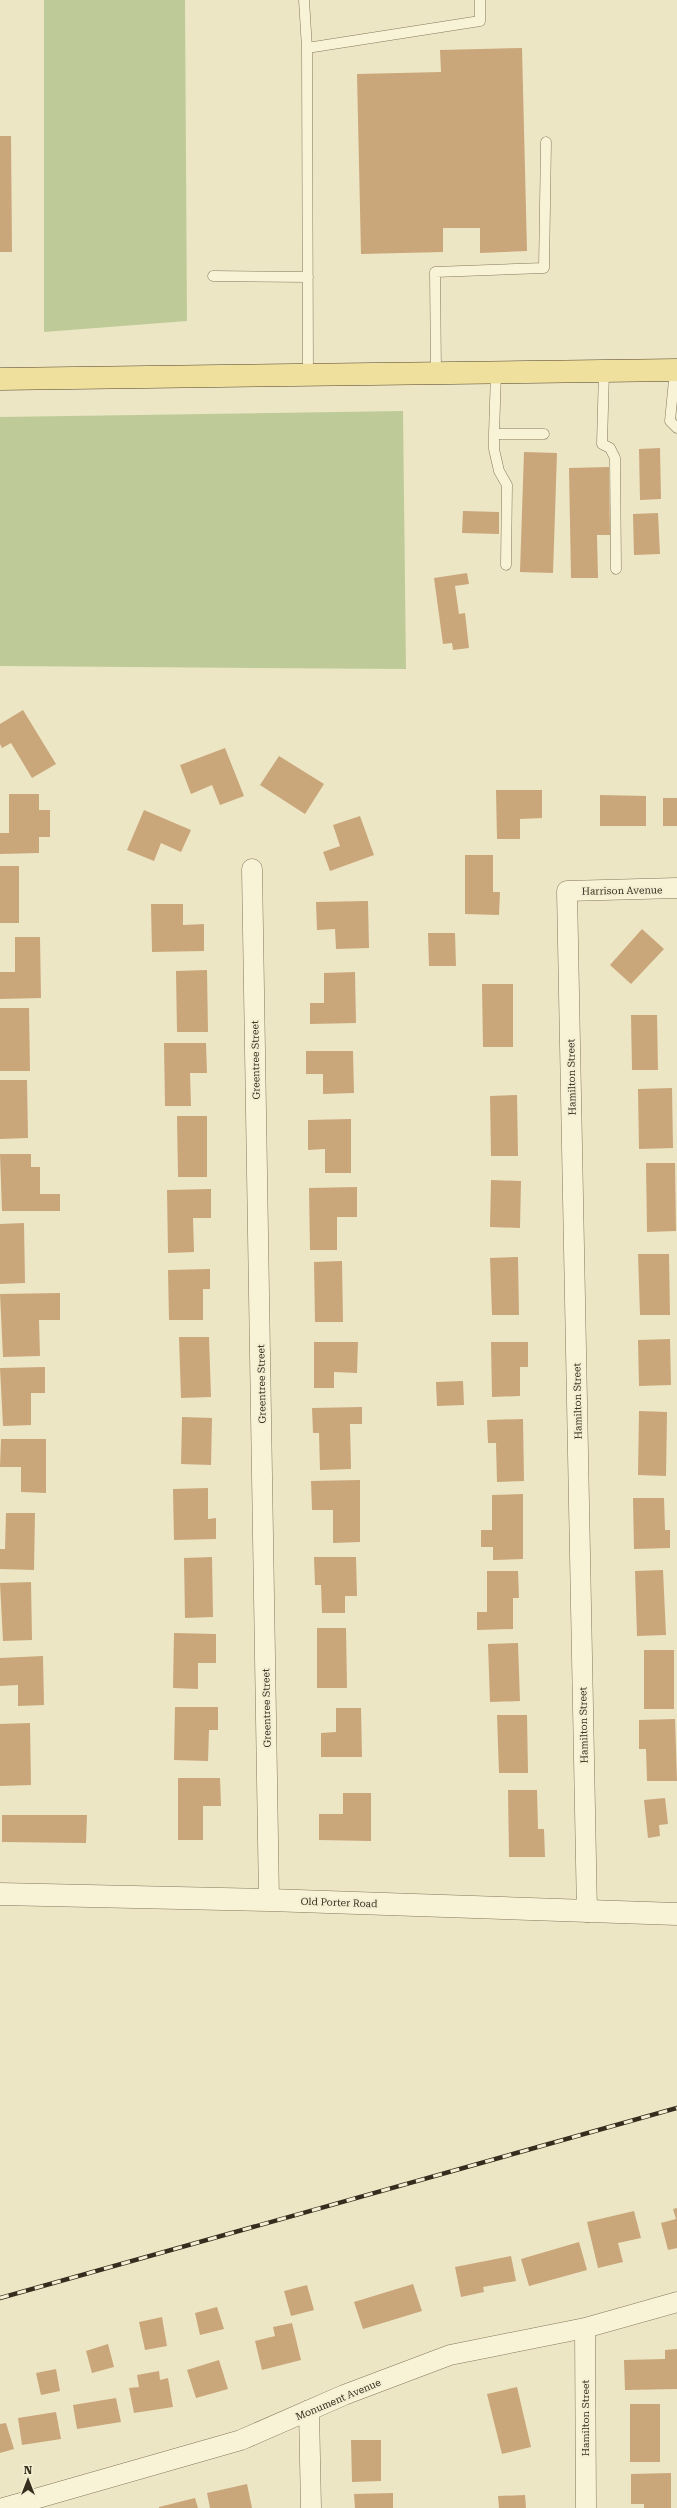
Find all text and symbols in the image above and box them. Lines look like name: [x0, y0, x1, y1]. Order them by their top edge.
street label: Harrison Avenue: [582, 884, 663, 897]
street label: Greentree Street: [249, 1020, 262, 1100]
street label: Hamilton Street: [565, 1038, 578, 1115]
street label: Greentree Street: [255, 1344, 268, 1424]
street label: Hamilton Street: [571, 1362, 584, 1439]
street label: Greentree Street: [260, 1668, 273, 1748]
street label: Hamilton Street: [577, 1686, 590, 1763]
street label: Old Porter Road: [300, 1896, 378, 1909]
street label: Monument Avenue: [294, 2376, 383, 2422]
street label: Hamilton Street: [580, 2379, 591, 2456]
north arrow: [8, 2460, 48, 2500]
text: N: [24, 2464, 33, 2477]

